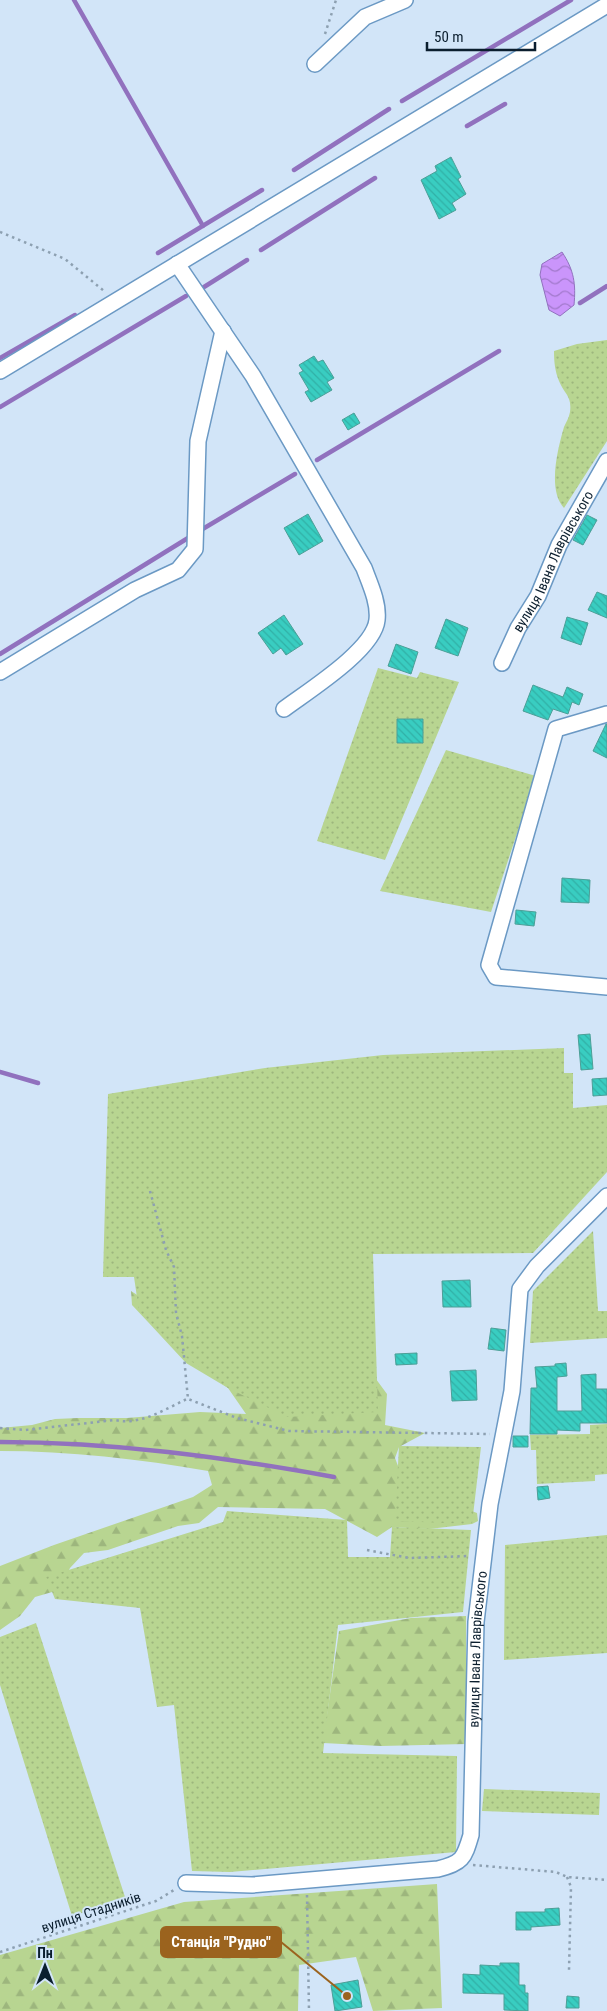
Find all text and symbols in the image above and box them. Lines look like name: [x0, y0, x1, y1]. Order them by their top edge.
scale bar: [427, 20, 534, 52]
text: 50 m: [434, 28, 464, 46]
street label: вулиця Івана Лаврівського: [510, 488, 596, 635]
street label: вулиця Івана Лаврівського: [466, 1570, 490, 1728]
street label: вулиця Стадників: [39, 1888, 143, 1936]
callout: Станція "Рудно": [161, 1927, 281, 1957]
text: Станція "Рудно": [171, 1933, 271, 1951]
north arrow: [20, 1941, 70, 1991]
text: Пн: [37, 1945, 53, 1961]

